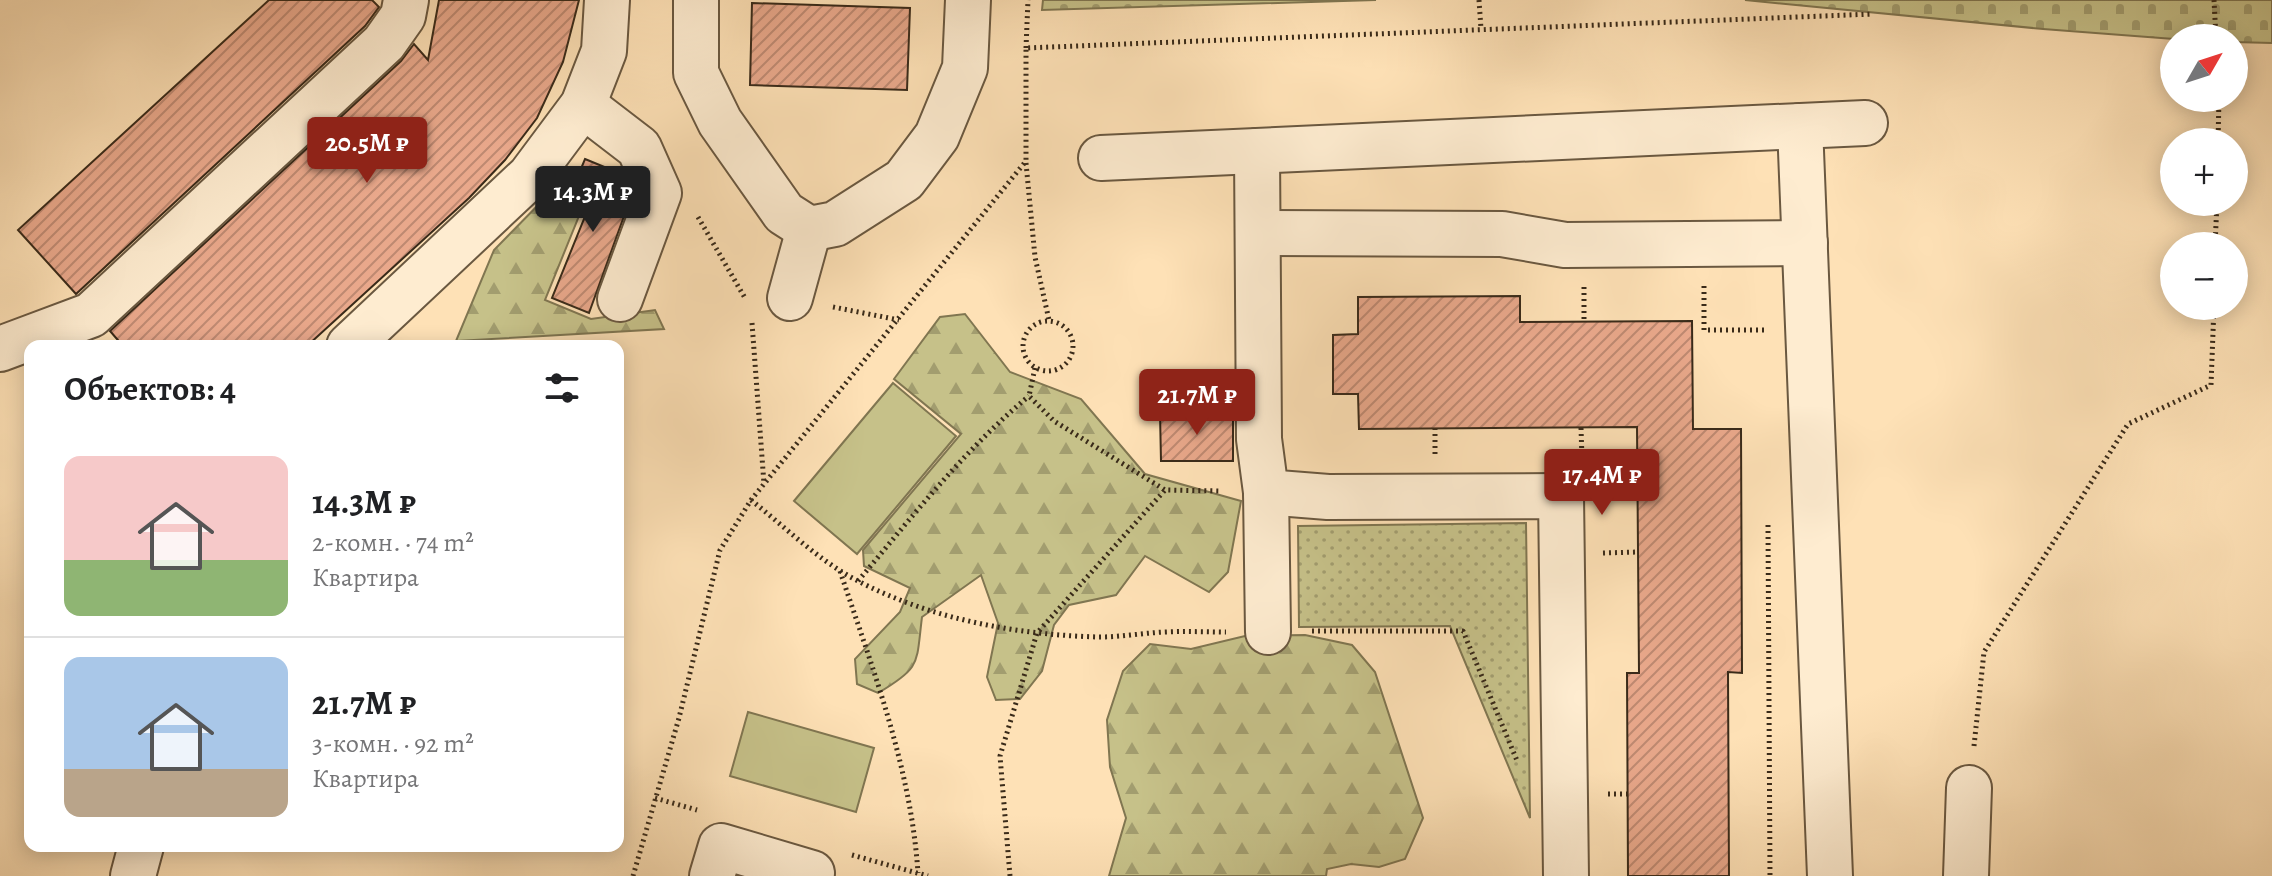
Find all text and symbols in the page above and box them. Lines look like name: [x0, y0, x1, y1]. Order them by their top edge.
north arrow: [2160, 24, 2248, 112]
map controls: [2160, 24, 2248, 320]
pin: 20.5M ₽: [293, 117, 441, 185]
text: 20.5M ₽: [325, 125, 409, 160]
button: +: [2160, 128, 2248, 216]
pin: 14.3M ₽: [519, 166, 667, 234]
text: 14.3M ₽: [553, 174, 633, 209]
button: −: [2160, 232, 2248, 320]
text: Объектов: 4: [64, 365, 236, 412]
icon: filters: [540, 366, 584, 410]
pin: 21.7M ₽: [1123, 369, 1271, 437]
text: 21.7M ₽: [1157, 377, 1237, 412]
pin: 17.4M ₽: [1528, 449, 1676, 517]
text: 17.4M ₽: [1562, 457, 1642, 492]
text: 14.3M ₽: [312, 478, 416, 525]
icon: home: [128, 488, 224, 584]
text: 2-комн. · 74 m²: [312, 525, 474, 560]
text: Квартира: [312, 560, 419, 595]
text: 21.7M ₽: [312, 679, 416, 726]
icon: home: [128, 689, 224, 785]
text: 3-комн. · 92 m²: [312, 726, 474, 761]
text: Квартира: [312, 761, 419, 796]

